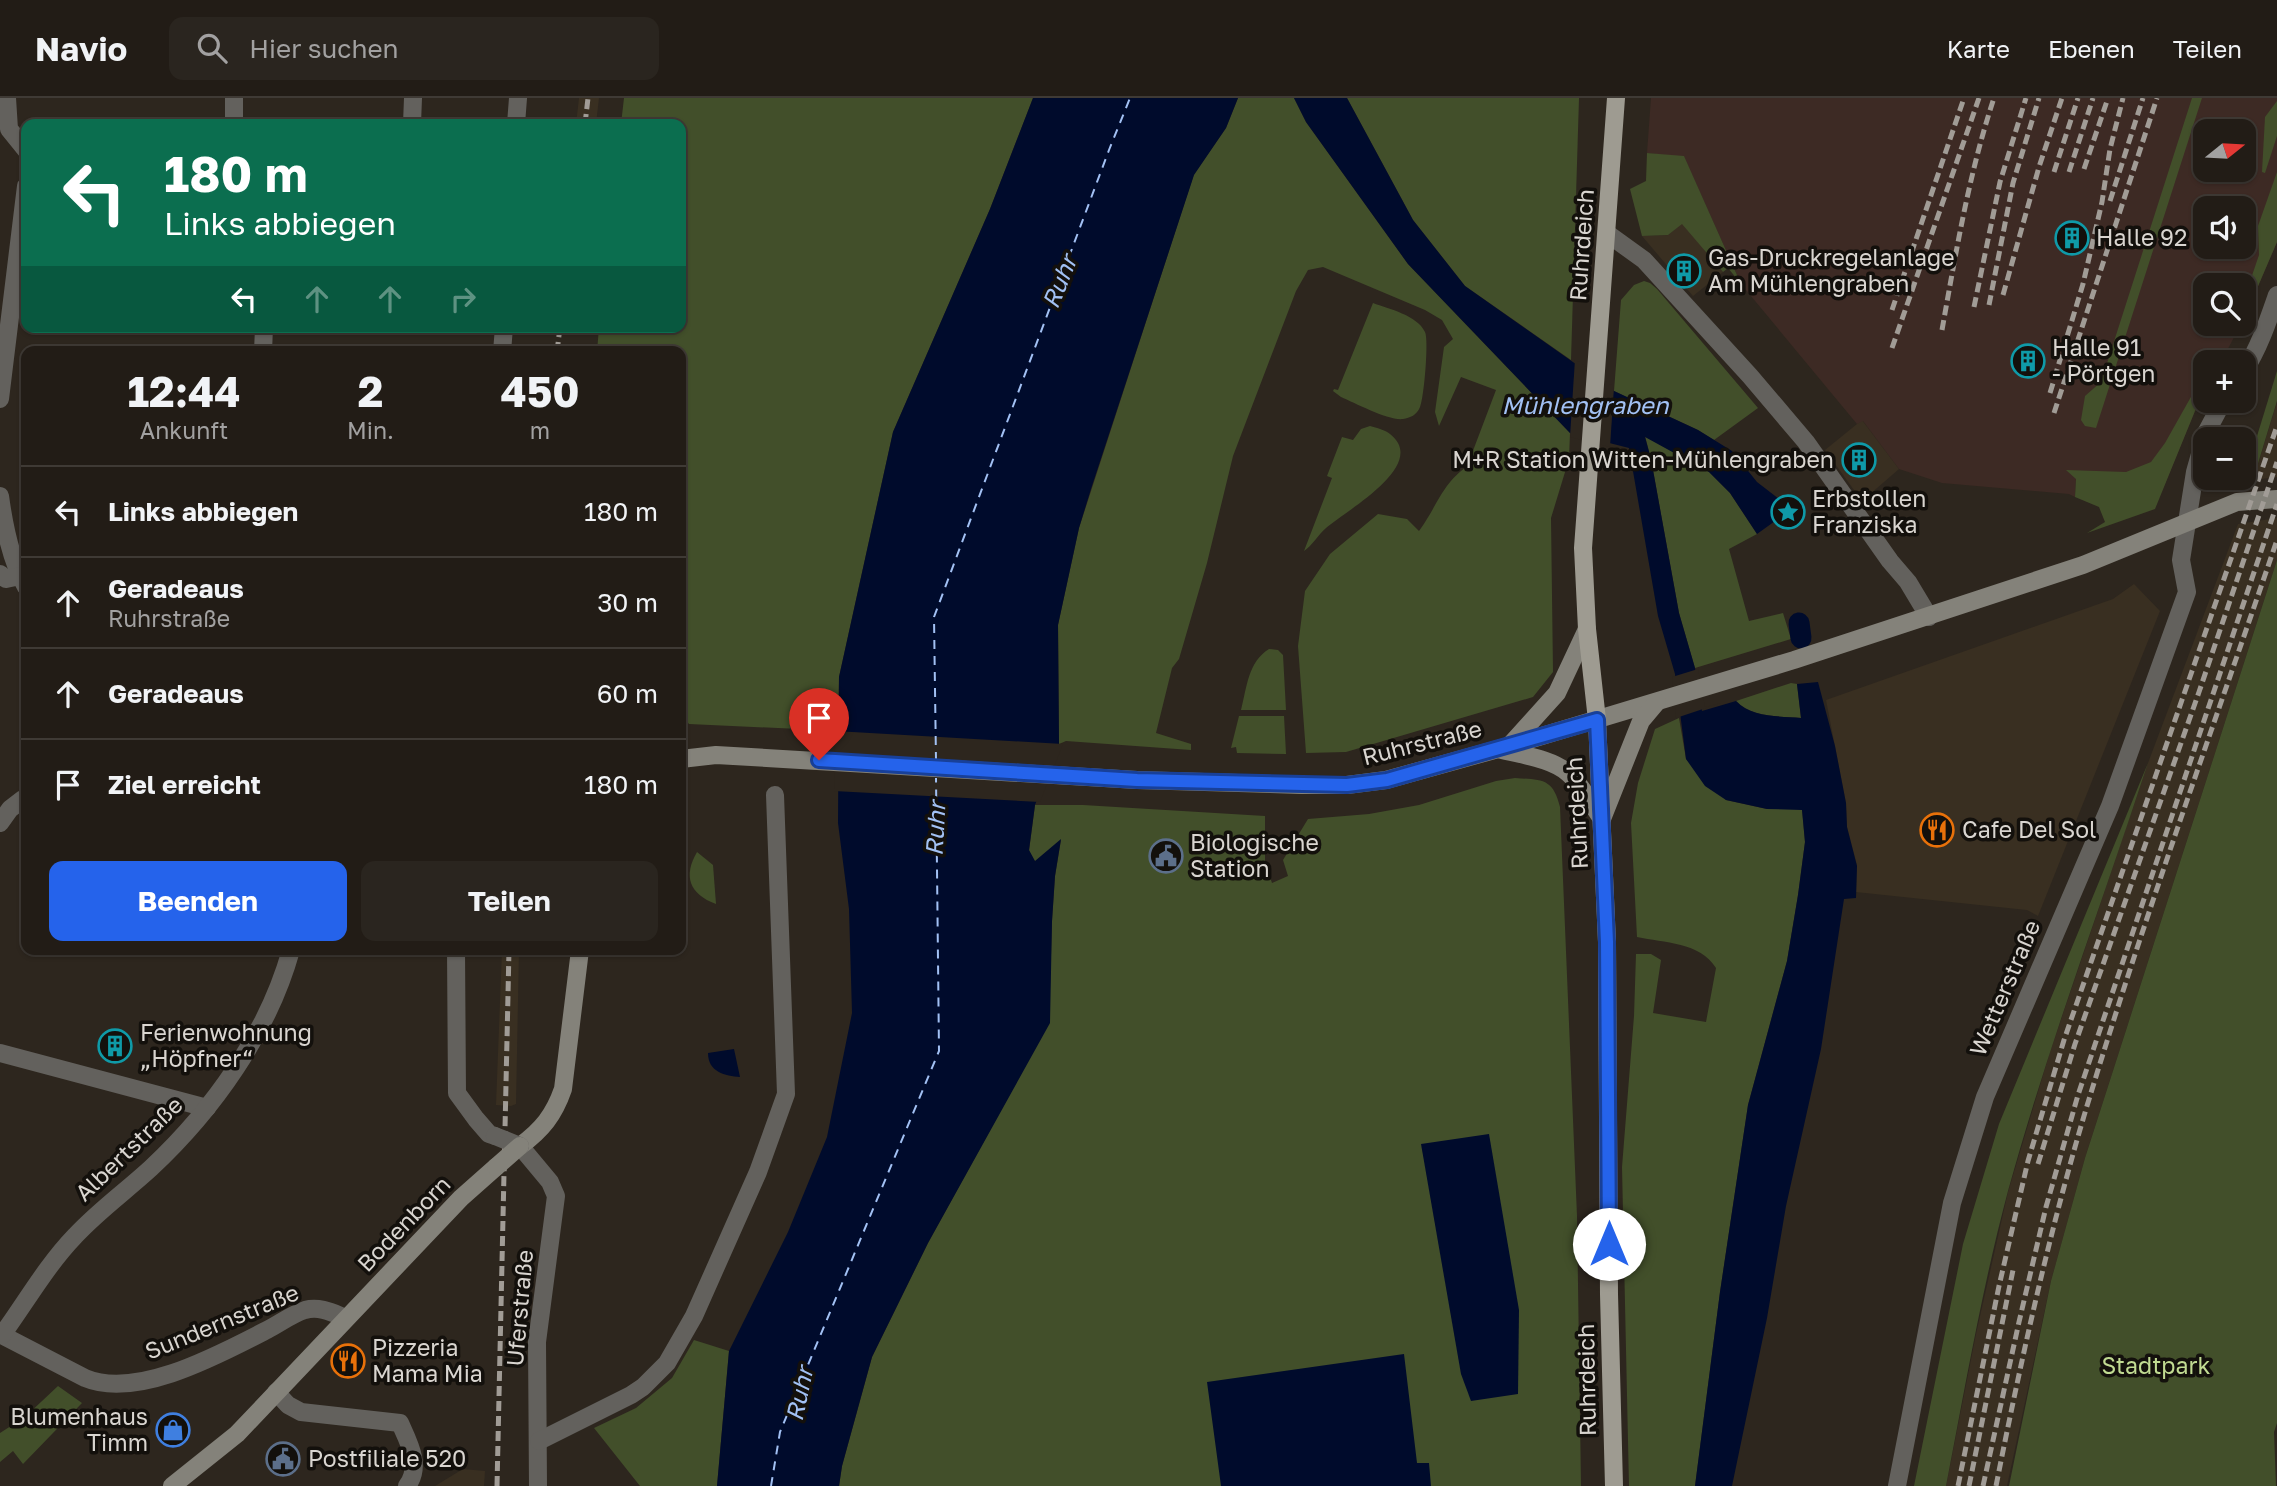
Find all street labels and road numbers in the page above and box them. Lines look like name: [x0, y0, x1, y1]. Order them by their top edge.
street label: Ruhrdeich: [1563, 188, 1599, 302]
street label: Ruhrstraße: [1359, 714, 1484, 770]
street label: Ruhrdeich: [1559, 756, 1593, 870]
street label: Wetterstraße: [1963, 915, 2045, 1060]
street label: Albertstraße: [69, 1090, 188, 1206]
street label: Bodenborn: [351, 1170, 456, 1277]
street label: Uferstraße: [500, 1248, 538, 1367]
street label: Sundernstraße: [141, 1278, 303, 1365]
street label: Ruhrdeich: [1571, 1324, 1601, 1436]

